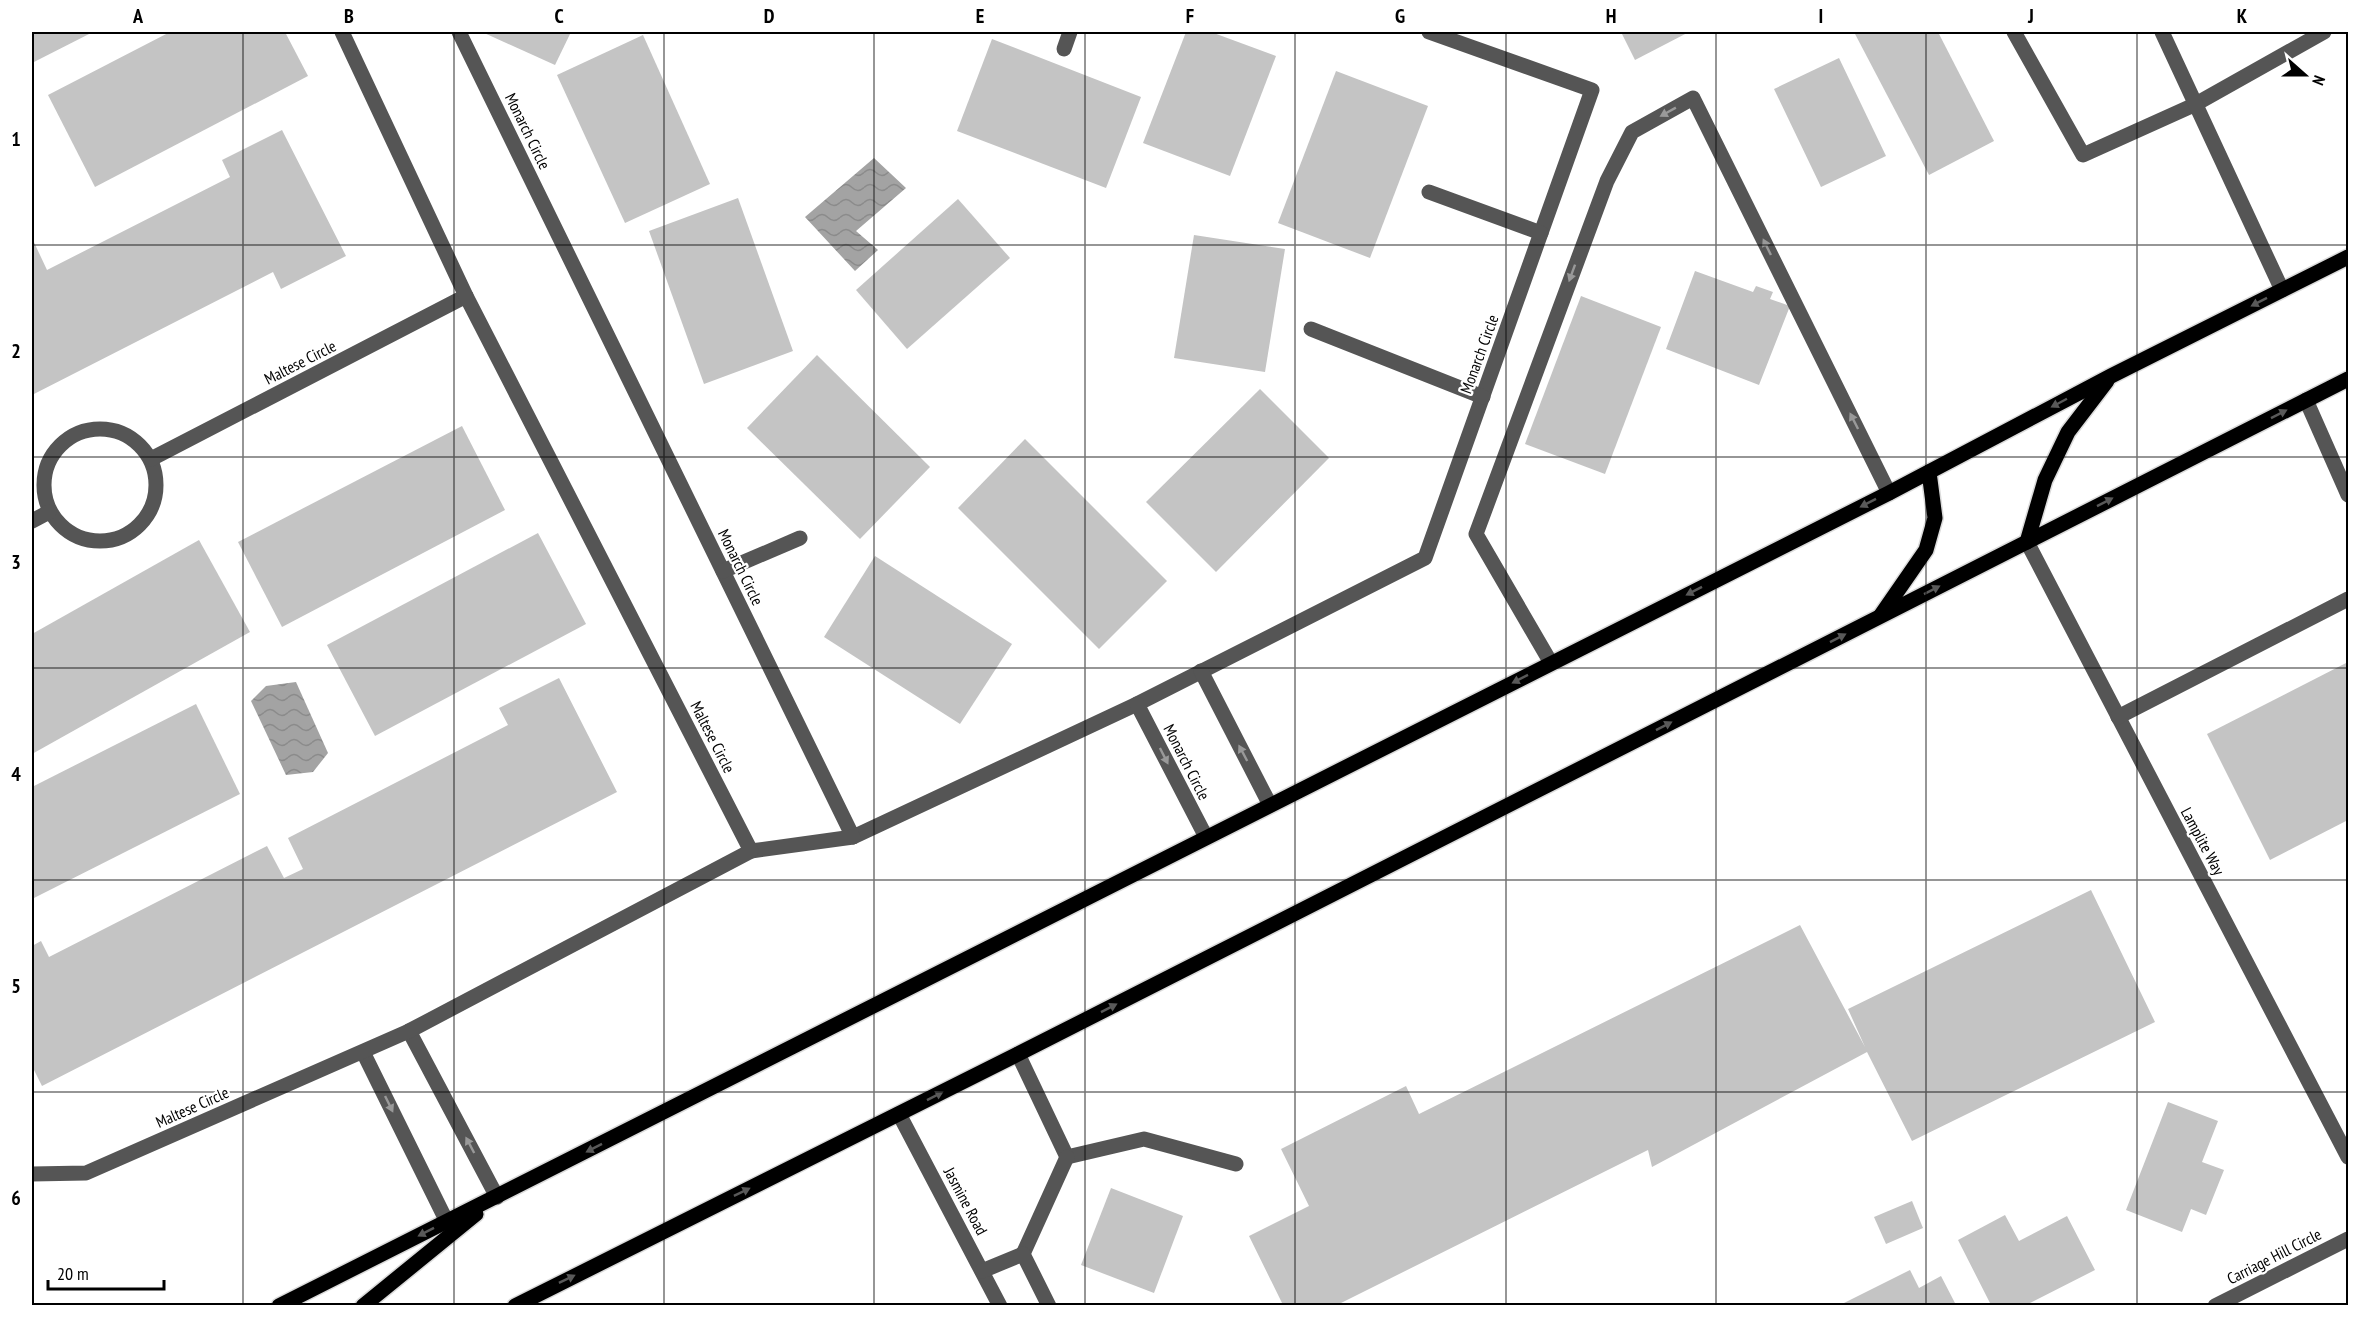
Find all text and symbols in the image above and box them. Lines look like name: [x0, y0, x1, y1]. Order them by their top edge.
text: A: [132, 3, 144, 29]
text: B: [344, 3, 354, 29]
text: C: [554, 3, 564, 29]
text: D: [764, 3, 775, 29]
text: E: [976, 3, 984, 29]
text: F: [1186, 3, 1194, 29]
text: G: [1395, 3, 1405, 29]
text: H: [1606, 3, 1616, 29]
text: I: [1819, 3, 1823, 29]
text: J: [2027, 3, 2034, 29]
text: K: [2237, 3, 2248, 29]
north arrow: [2275, 45, 2335, 105]
text: N: [2308, 73, 2330, 88]
street label: Monarch Circle: [501, 90, 555, 172]
one-way arrow: [1659, 107, 1676, 117]
text: 1: [11, 126, 21, 152]
one-way arrow: [1762, 238, 1772, 255]
one-way arrow: [1567, 264, 1577, 282]
one-way arrow: [2250, 297, 2267, 307]
street label: Monarch Circle: [1456, 312, 1502, 396]
street label: Maltese Circle: [261, 335, 339, 389]
text: 2: [11, 338, 21, 364]
one-way arrow: [2051, 399, 2068, 408]
one-way arrow: [2271, 409, 2288, 419]
one-way arrow: [1849, 413, 1858, 430]
one-way arrow: [2097, 497, 2114, 507]
one-way arrow: [1859, 499, 1876, 508]
street label: Monarch Circle: [714, 526, 768, 608]
text: 3: [11, 549, 21, 575]
one-way arrow: [1923, 586, 1940, 595]
one-way arrow: [1685, 587, 1702, 596]
one-way arrow: [1829, 634, 1846, 643]
one-way arrow: [1511, 674, 1528, 684]
street label: Maltese Circle: [686, 698, 740, 776]
street label: Monarch Circle: [1159, 721, 1215, 803]
one-way arrow: [1655, 722, 1672, 731]
one-way arrow: [1238, 744, 1248, 761]
one-way arrow: [1159, 747, 1169, 764]
text: 4: [11, 761, 21, 787]
street label: Lamplite Way: [2177, 804, 2229, 878]
text: 5: [11, 973, 21, 999]
one-way arrow: [1101, 1003, 1118, 1013]
street label: Maltese Circle: [152, 1082, 232, 1132]
one-way arrow: [927, 1091, 944, 1101]
one-way arrow: [384, 1096, 393, 1113]
one-way arrow: [465, 1136, 475, 1153]
one-way arrow: [585, 1143, 602, 1153]
street label: Jasmine Road: [939, 1163, 992, 1238]
text: 6: [11, 1185, 21, 1211]
one-way arrow: [733, 1188, 750, 1197]
street label: Carriage Hill Circle: [2223, 1224, 2325, 1288]
one-way arrow: [418, 1227, 435, 1237]
scale bar: [48, 1253, 164, 1291]
text: 20 m: [57, 1262, 89, 1285]
one-way arrow: [559, 1275, 576, 1284]

